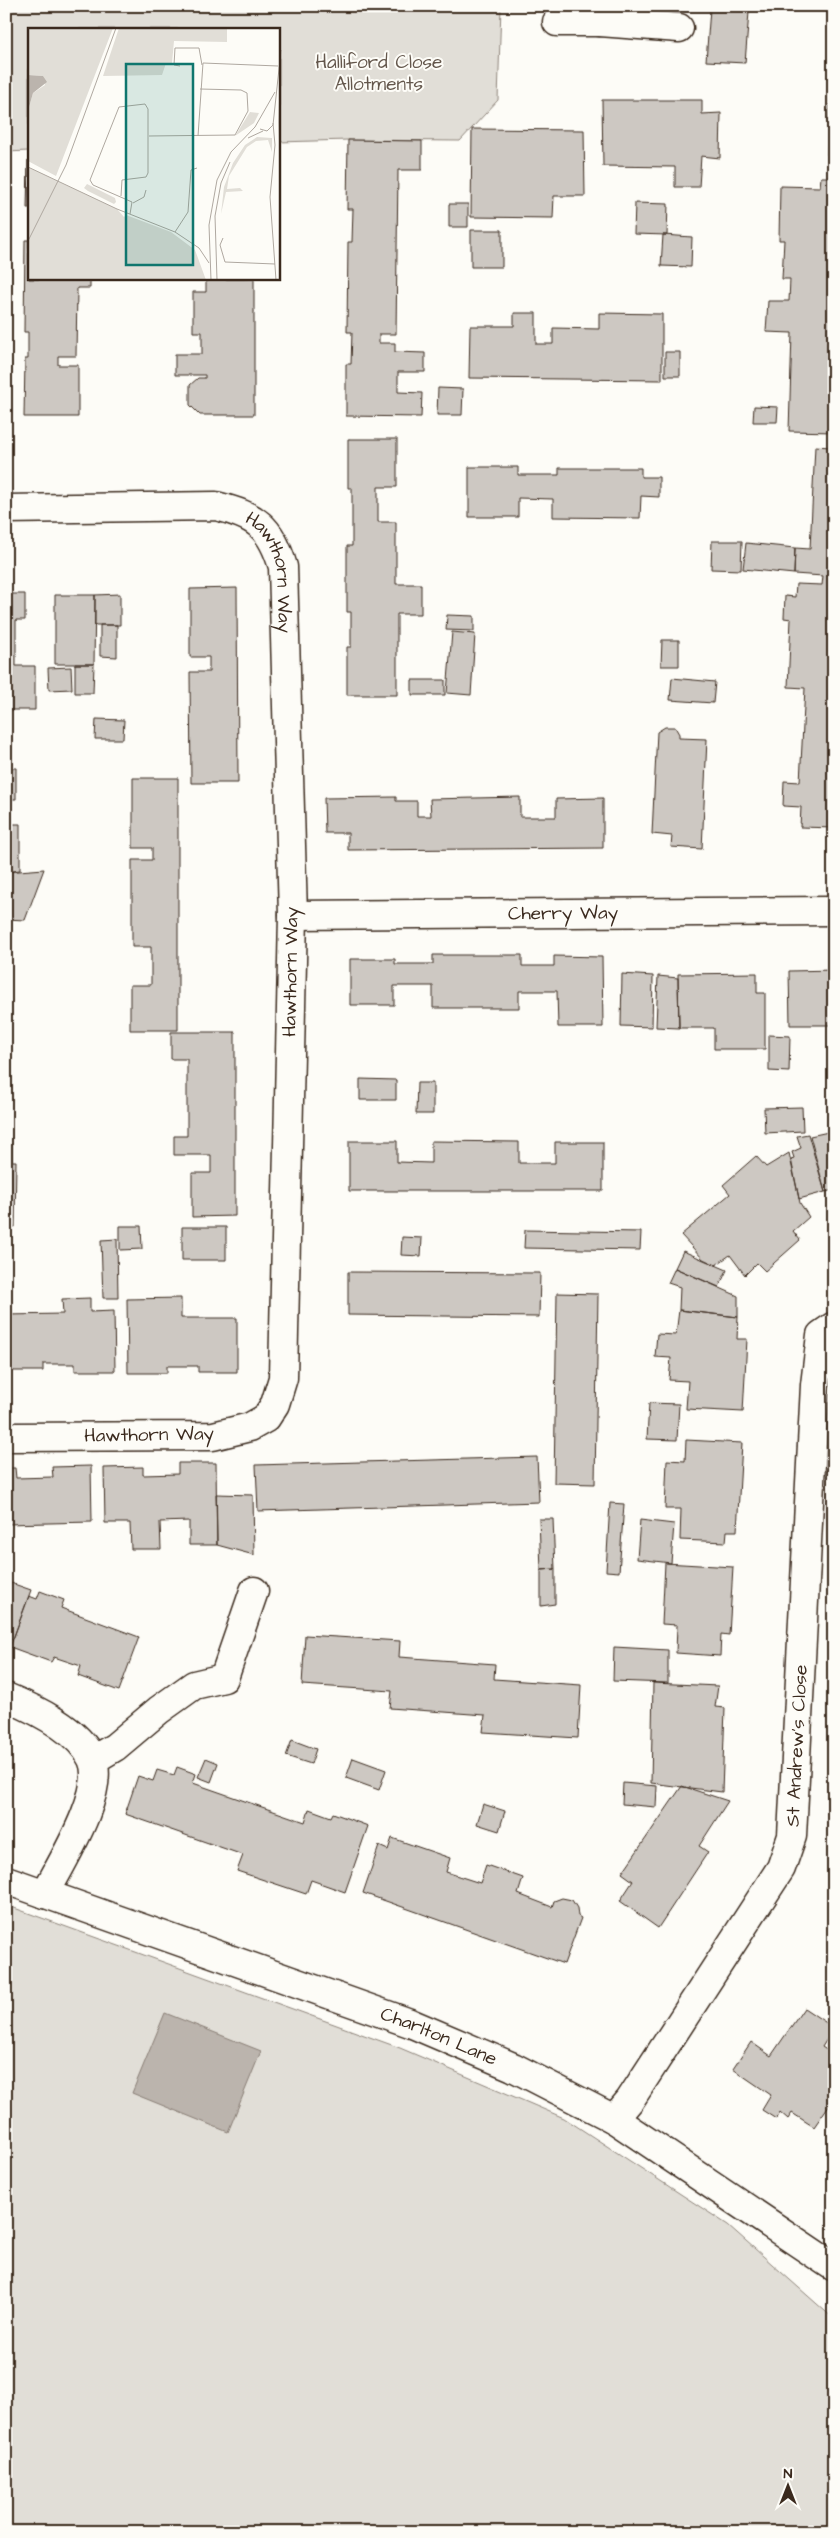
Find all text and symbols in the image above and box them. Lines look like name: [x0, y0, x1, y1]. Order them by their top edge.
inset map: [28, 28, 280, 280]
park label: Halliford Close Allotments: [316, 49, 442, 98]
street label: Hawthorn Way: [240, 505, 298, 634]
street label: Cherry Way: [508, 899, 619, 928]
street label: Hawthorn Way: [276, 906, 307, 1037]
street label: Hawthorn Way: [84, 1420, 215, 1451]
street label: St Andrew's Close: [779, 1664, 814, 1827]
street label: Charlton Lane: [377, 2000, 501, 2072]
north arrow: [762, 2460, 812, 2510]
text: N: [784, 2464, 793, 2484]

